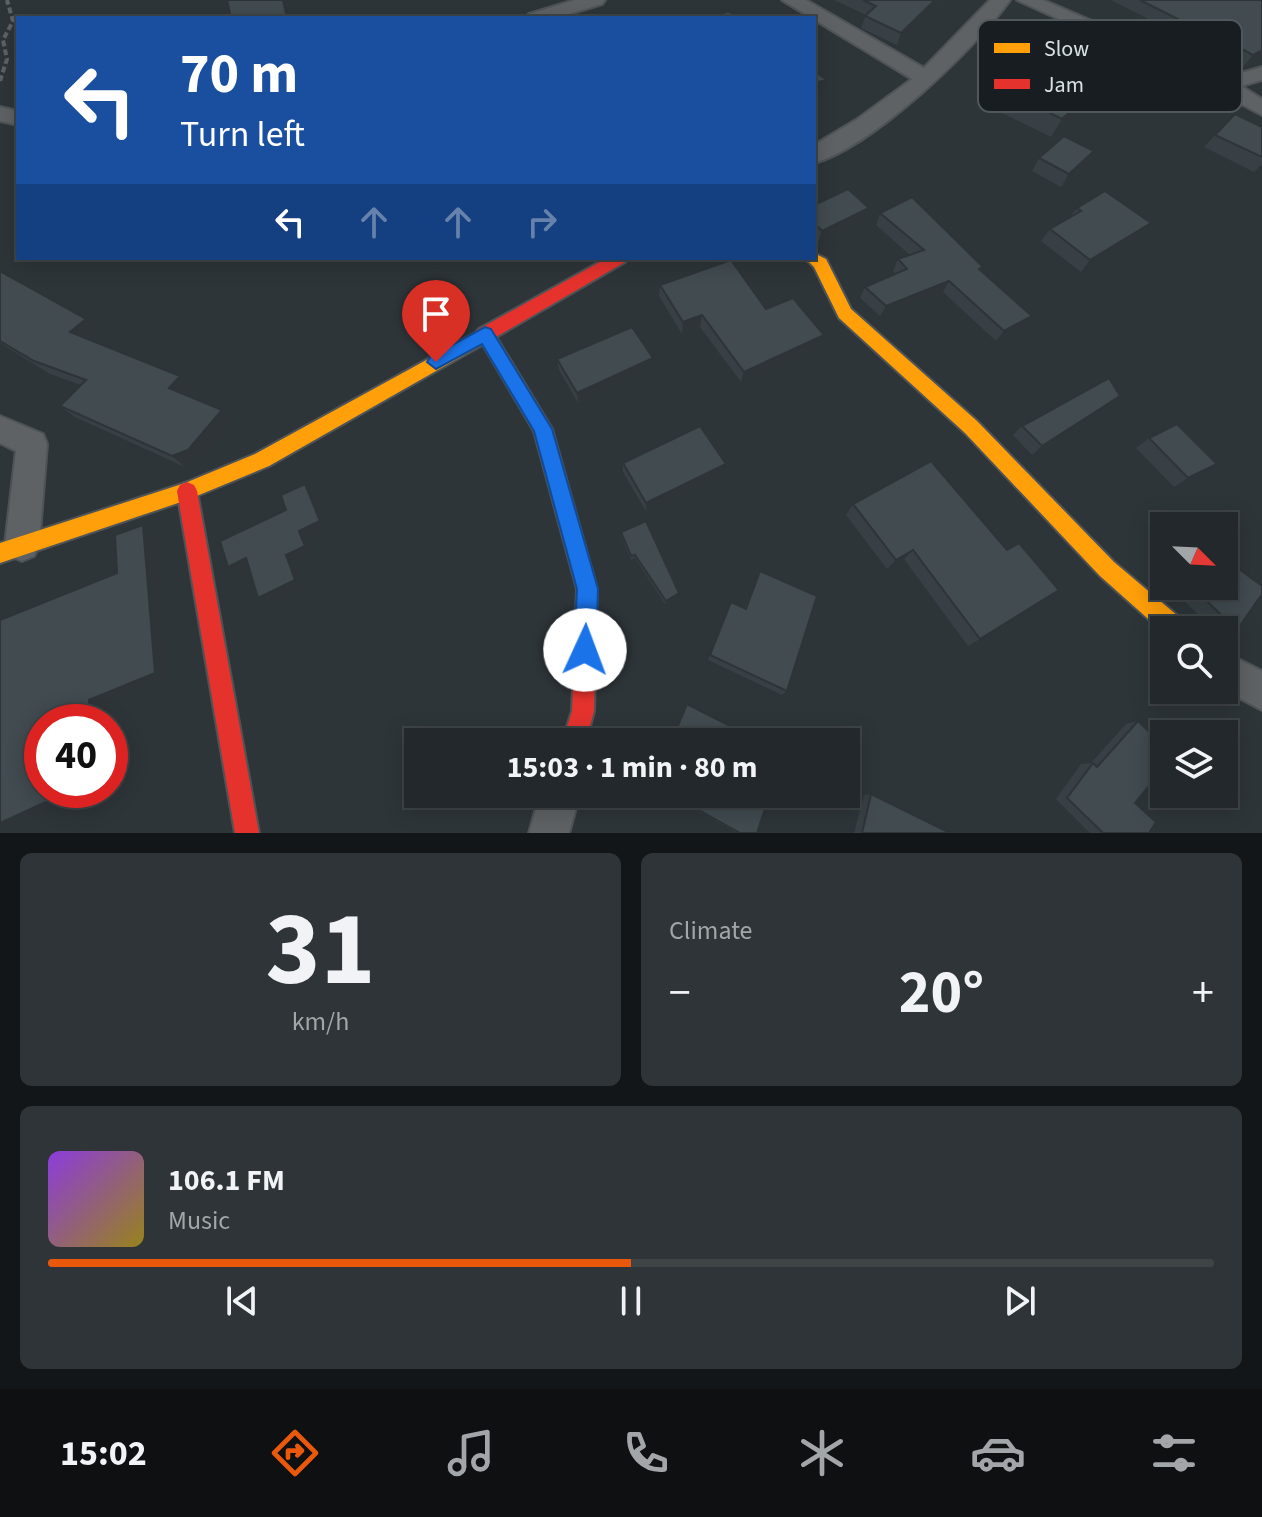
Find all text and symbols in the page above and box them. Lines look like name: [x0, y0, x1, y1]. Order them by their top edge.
legend: [978, 20, 1242, 112]
text: Slow: [1044, 33, 1089, 65]
text: 70 m: [180, 35, 298, 114]
icon: left: [48, 48, 152, 152]
text: Jam: [1044, 69, 1084, 101]
text: Turn left: [180, 109, 305, 160]
icon: left: [268, 200, 312, 244]
icon: ahead: [352, 200, 396, 244]
icon: ahead: [436, 200, 480, 244]
icon: right: [520, 200, 564, 244]
pin: [402, 280, 470, 362]
icon: arrive: [414, 292, 458, 336]
north arrow: [1150, 512, 1238, 600]
map controls: [1150, 512, 1238, 808]
position arrow: [543, 608, 627, 692]
button: search: [1150, 616, 1238, 704]
speed limit sign: 40: [24, 704, 128, 808]
button: layers: [1150, 720, 1238, 808]
text: 15:03 · 1 min · 80 m: [507, 746, 757, 789]
text: 31: [266, 877, 375, 1025]
text: Climate: [669, 912, 753, 949]
text: 20°: [899, 951, 984, 1036]
text: −: [669, 962, 691, 1025]
text: +: [1192, 962, 1214, 1025]
text: km/h: [292, 1003, 349, 1040]
text: 106.1 FM: [168, 1159, 285, 1202]
text: Music: [168, 1202, 230, 1239]
icon: previous: [220, 1279, 264, 1323]
icon: pause: [609, 1279, 653, 1323]
icon: next: [998, 1279, 1042, 1323]
icon: directions: [267, 1425, 323, 1481]
icon: music: [443, 1425, 499, 1481]
icon: phone: [618, 1425, 674, 1481]
icon: climate: [794, 1425, 850, 1481]
icon: car: [970, 1425, 1026, 1481]
icon: filters: [1146, 1425, 1202, 1481]
text: 15:02: [60, 1428, 147, 1479]

